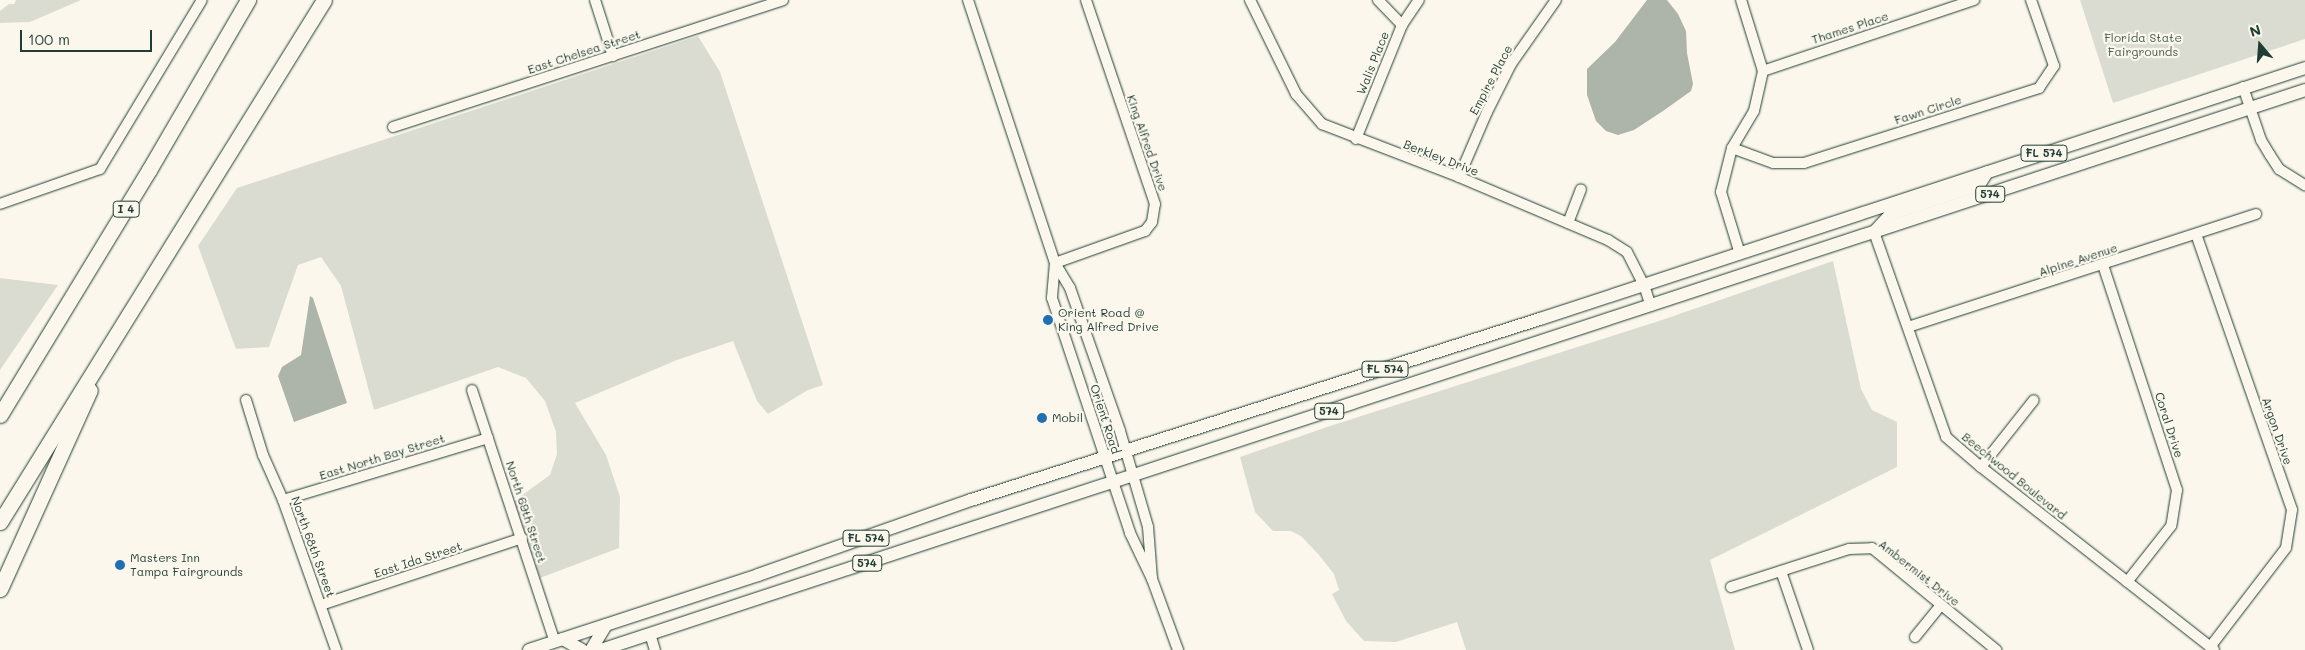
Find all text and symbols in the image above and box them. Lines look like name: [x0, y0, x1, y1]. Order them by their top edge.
street label: Thames Place: [1810, 9, 1890, 47]
scale bar: [22, 20, 155, 52]
north arrow: [2235, 20, 2285, 70]
text: N: [2247, 20, 2263, 41]
street label: East Chelsea Street: [526, 27, 642, 77]
text: 100 m: [28, 29, 70, 49]
street label: Walis Place: [1354, 29, 1392, 97]
park label: Florida State Fairgrounds: [2104, 31, 2182, 59]
street label: Empire Place: [1467, 43, 1515, 117]
street label: Fawn Circle: [1893, 92, 1963, 128]
street label: King Alfred Drive: [1124, 93, 1170, 193]
street label: Berkley Drive: [1401, 137, 1481, 179]
road number: FL 574: [2020, 144, 2068, 162]
road number: 574: [1975, 185, 2005, 202]
road number: I 4: [112, 200, 140, 218]
street label: Alpine Avenue: [2037, 241, 2119, 279]
place label: Orient Road @ King Alfred Drive: [1058, 306, 1159, 334]
marker: Orient Road @ King Alfred Drive: [1042, 314, 1054, 326]
road number: FL 574: [1361, 360, 1409, 378]
street label: Orient Road: [1087, 382, 1123, 456]
street label: Coral Drive: [2152, 391, 2186, 459]
street label: Argon Drive: [2259, 395, 2295, 467]
road number: 574: [1314, 402, 1344, 420]
place label: Mobil: [1052, 411, 1083, 425]
marker: Mobil: [1036, 412, 1048, 424]
street label: Beechwood Boulevard: [1959, 429, 2069, 523]
street label: East North Bay Street: [318, 431, 446, 483]
street label: North 69th Street: [503, 459, 549, 565]
street label: North 68th Street: [288, 495, 338, 599]
road number: FL 574: [842, 530, 890, 546]
street label: Ambermist Drive: [1876, 537, 1962, 609]
street label: East Ida Street: [372, 539, 464, 581]
place label: Masters Inn Tampa Fairgrounds: [130, 551, 243, 579]
road number: 574: [852, 554, 882, 572]
marker: Masters Inn Tampa Fairgrounds: [114, 559, 126, 571]

